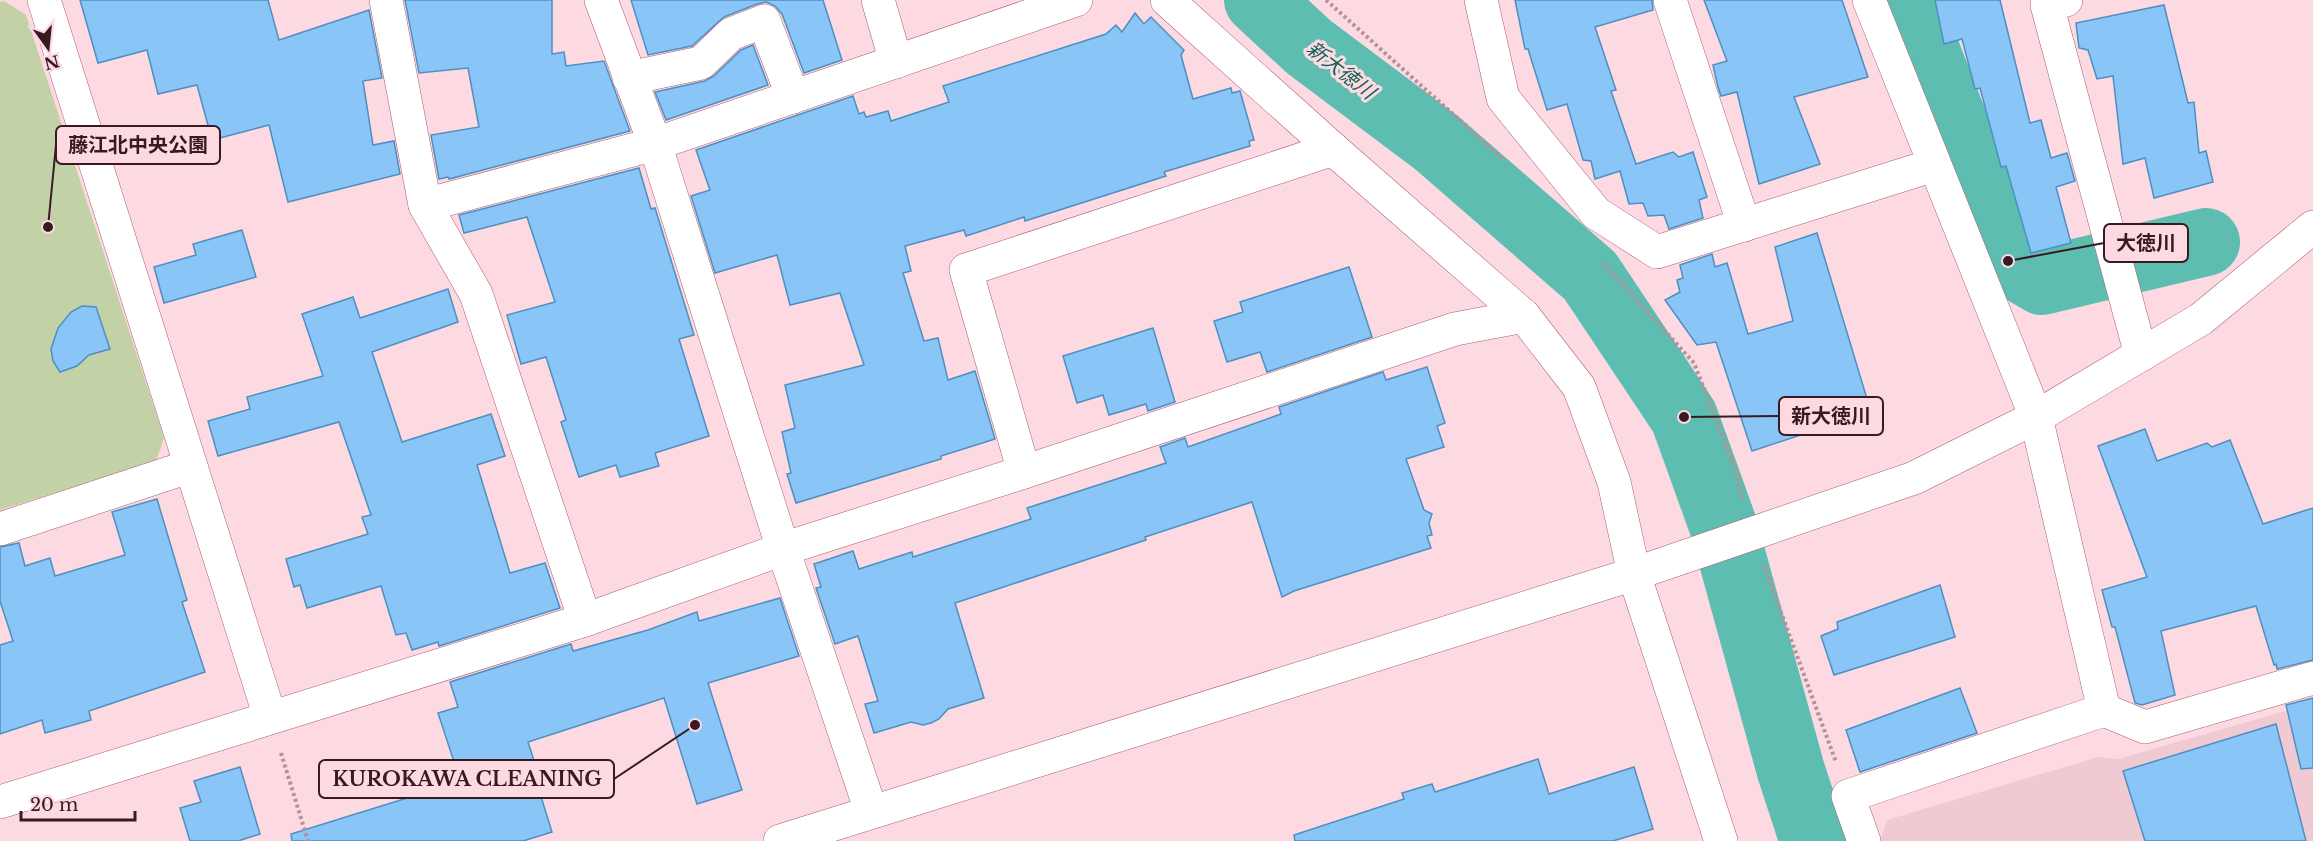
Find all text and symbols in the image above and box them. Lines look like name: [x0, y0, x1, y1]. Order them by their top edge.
north arrow: [18, 18, 78, 78]
water label: 新大徳川: [1302, 36, 1381, 105]
text: N: [42, 51, 62, 74]
callout: 藤江北中央公園: [56, 126, 220, 164]
text: 藤江北中央公園: [68, 133, 208, 157]
callout: 大徳川: [2104, 224, 2188, 262]
text: 大徳川: [2116, 231, 2176, 255]
callout: 新大徳川: [1779, 397, 1883, 435]
text: 新大徳川: [1791, 404, 1871, 428]
callout: KUROKAWA CLEANING: [319, 760, 614, 798]
text: KUROKAWA CLEANING: [332, 767, 602, 791]
scale bar: [21, 784, 135, 822]
text: 20 m: [30, 794, 78, 816]

